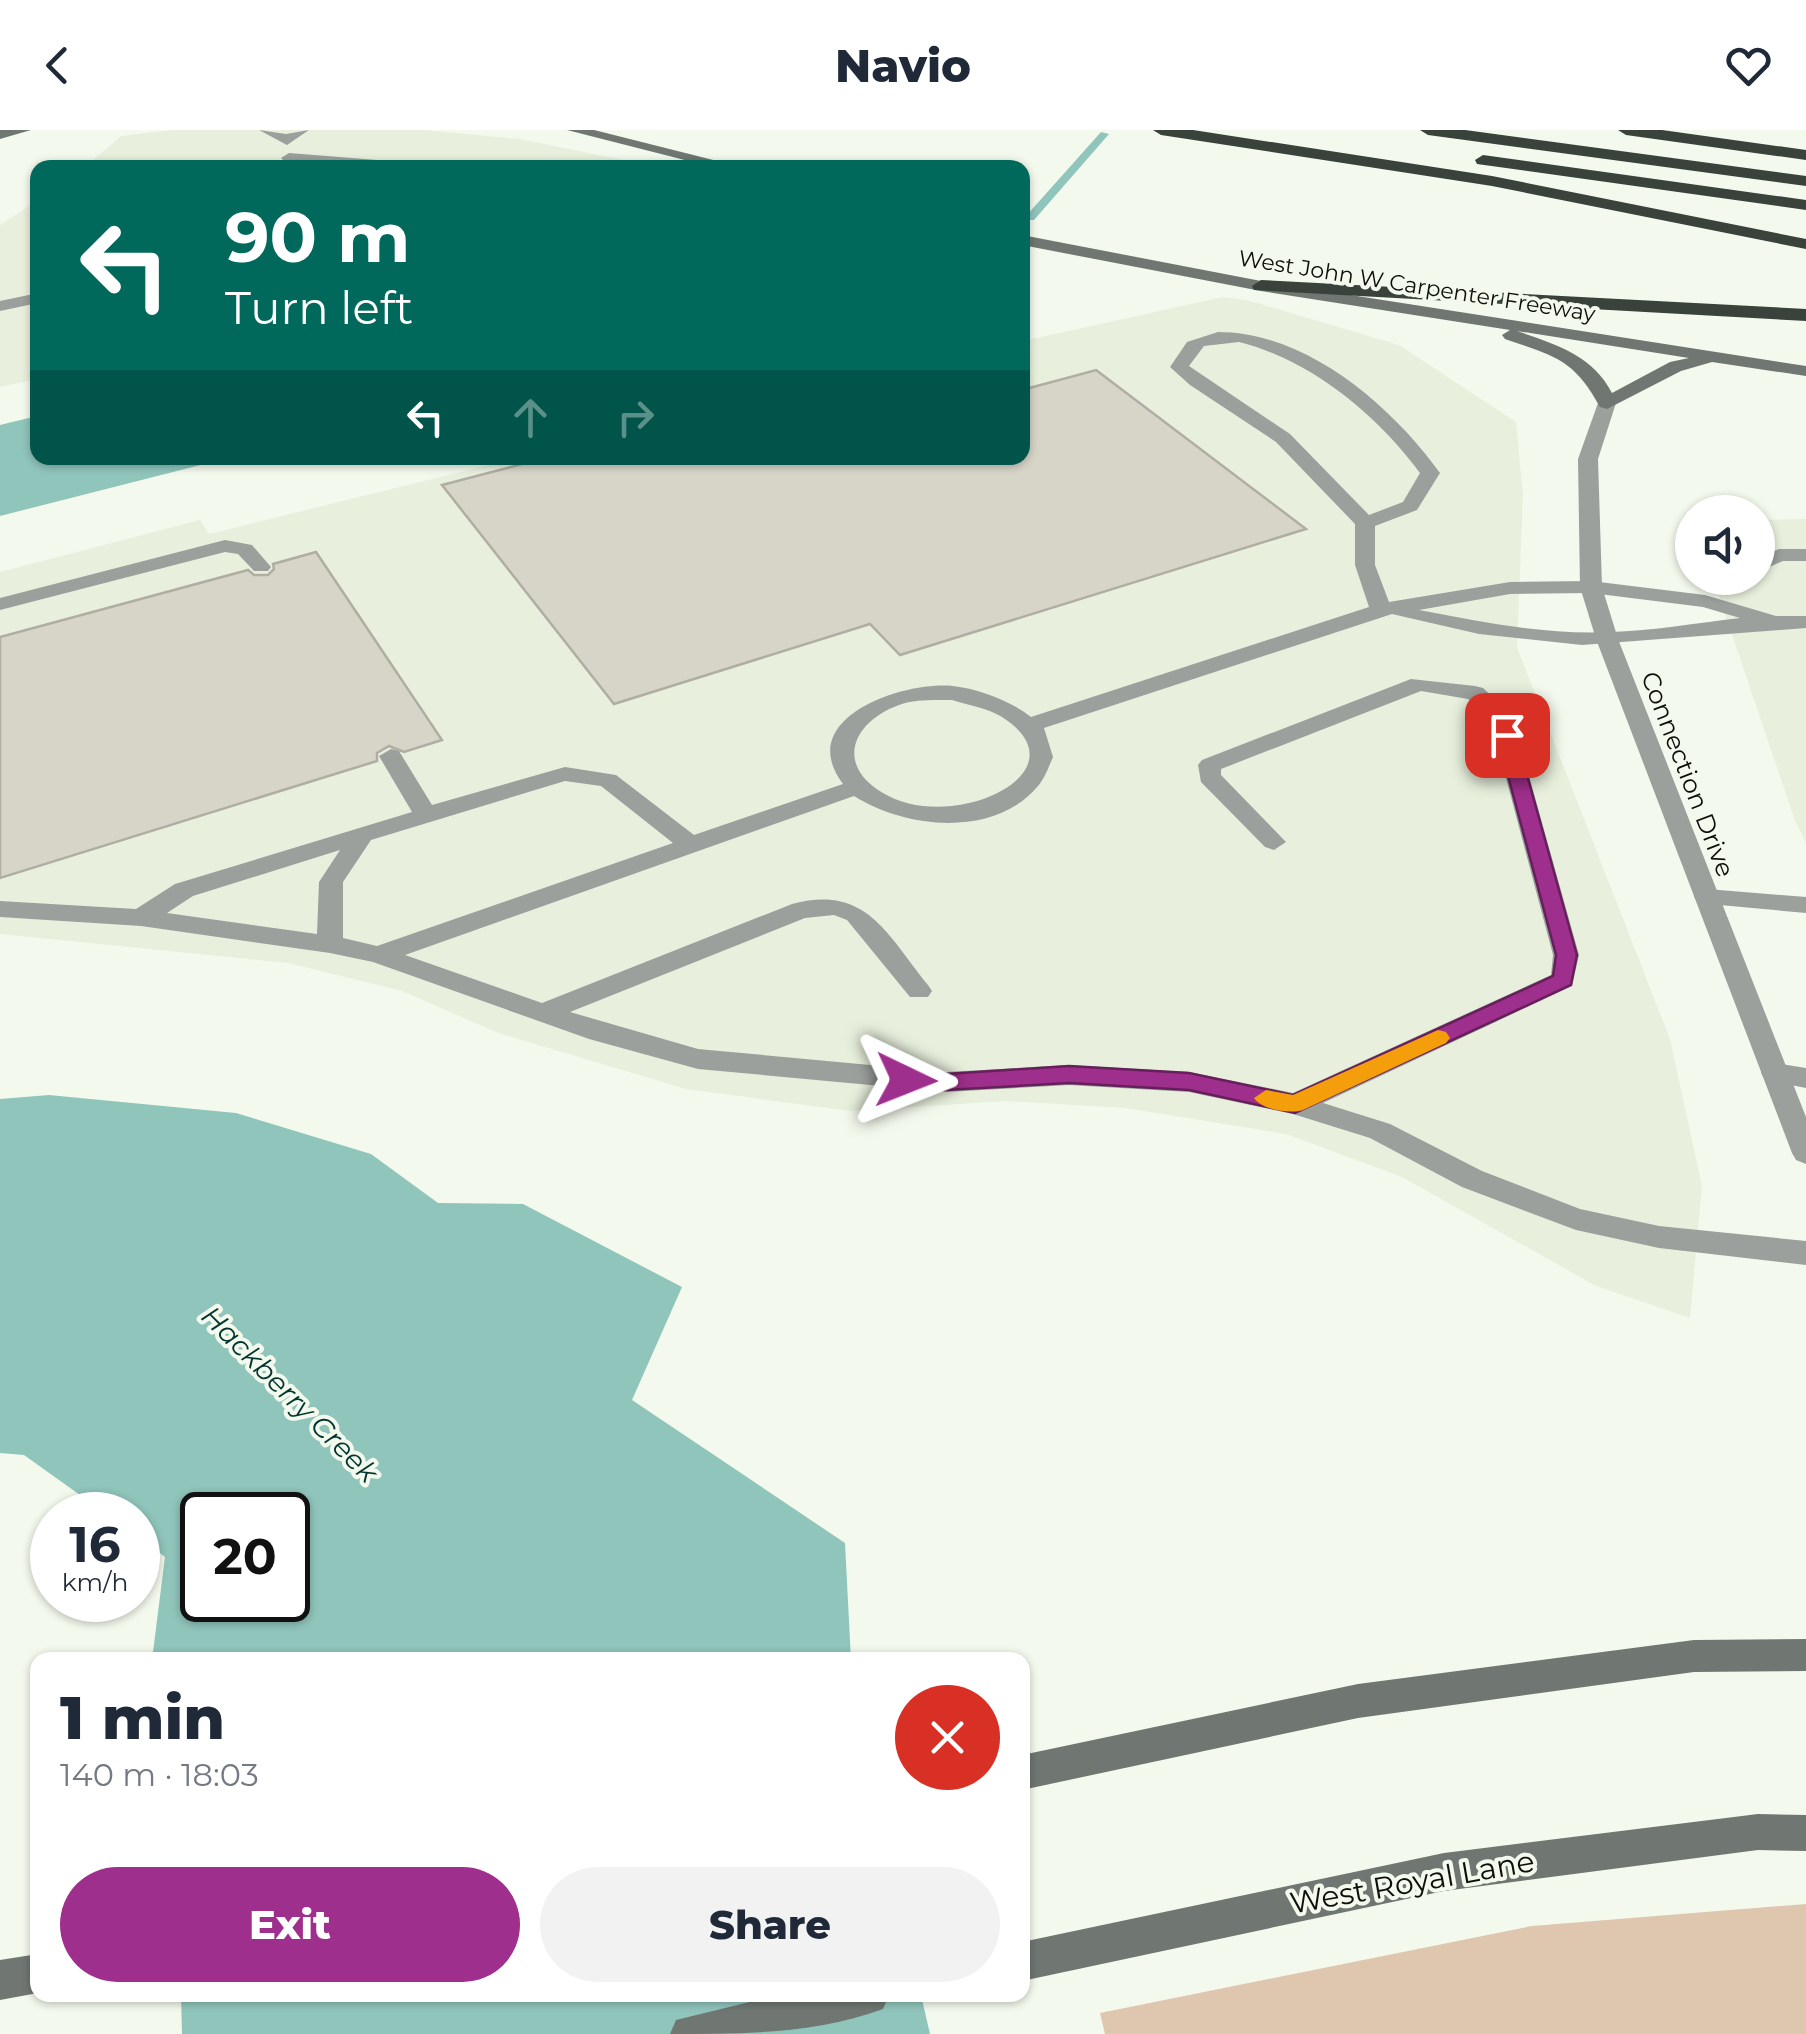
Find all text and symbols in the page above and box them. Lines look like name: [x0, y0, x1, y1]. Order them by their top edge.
icon: back: [30, 38, 85, 93]
text: Navio: [835, 38, 971, 93]
icon: heart: [1721, 38, 1776, 93]
text: 90 m: [225, 194, 410, 280]
icon: left: [60, 200, 190, 330]
street label: West John W Carpenter Freeway: [1237, 244, 1597, 328]
text: Turn left: [225, 280, 413, 335]
icon: left: [398, 390, 453, 445]
icon: ahead: [503, 390, 558, 445]
icon: right: [608, 390, 663, 445]
map controls: [1675, 495, 1775, 595]
button: sound: [1675, 495, 1775, 595]
street label: Connection Drive: [1635, 667, 1741, 881]
pin: [1465, 693, 1550, 778]
icon: arrive: [1480, 708, 1535, 763]
position arrow: [854, 1028, 958, 1132]
water label: Hackberry Creek: [195, 1299, 386, 1490]
speed limit sign: 20: [180, 1492, 310, 1622]
text: 16: [69, 1514, 121, 1575]
text: km/h: [62, 1567, 128, 1597]
text: 1 min: [60, 1681, 225, 1754]
button: close: [895, 1685, 1000, 1790]
text: 140 m · 18:03: [60, 1755, 259, 1794]
street label: West Royal Lane: [1287, 1842, 1537, 1922]
button: Exit: [60, 1867, 520, 1982]
button: Share: [540, 1867, 1000, 1982]

